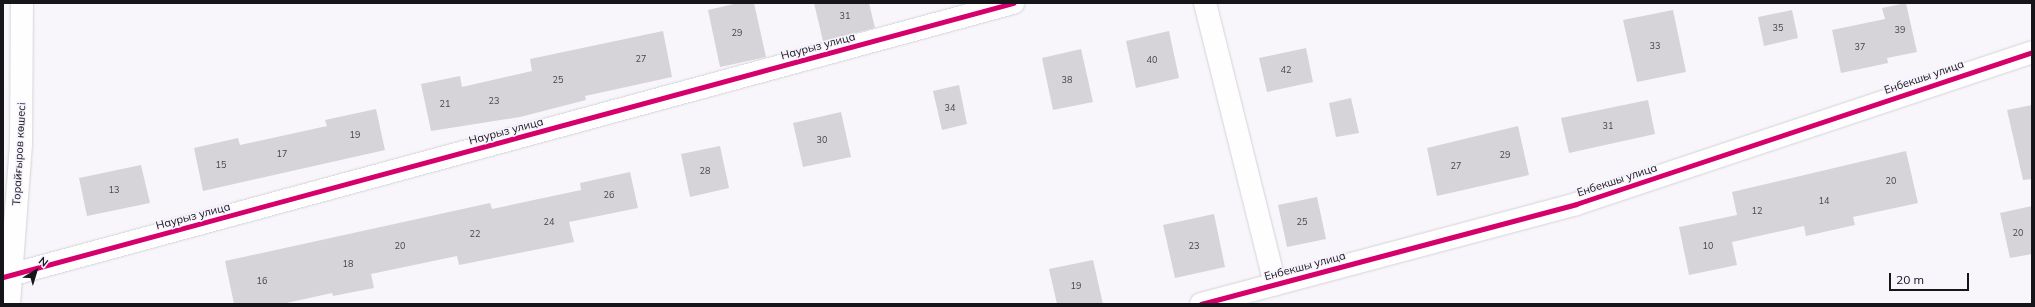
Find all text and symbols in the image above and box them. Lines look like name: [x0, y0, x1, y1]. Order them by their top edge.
house number: 31: [840, 11, 850, 21]
house number: 35: [1773, 23, 1783, 33]
house number: 39: [1895, 25, 1905, 35]
house number: 29: [732, 28, 742, 38]
street label: Наурыз улица: [779, 30, 857, 62]
house number: 33: [1650, 41, 1660, 51]
house number: 37: [1855, 42, 1865, 52]
house number: 27: [636, 54, 646, 64]
house number: 40: [1147, 55, 1157, 65]
street label: Енбекшы улица: [1882, 57, 1966, 97]
house number: 42: [1281, 65, 1291, 75]
house number: 25: [553, 75, 563, 85]
house number: 38: [1062, 75, 1072, 85]
house number: 23: [489, 96, 499, 106]
house number: 21: [440, 99, 450, 109]
street label: Торайғыров көшесі: [10, 102, 28, 206]
house number: 34: [945, 103, 955, 113]
street label: Наурыз улица: [467, 115, 545, 147]
house number: 31: [1603, 121, 1613, 131]
house number: 19: [350, 130, 360, 140]
house number: 30: [817, 135, 827, 145]
house number: 17: [277, 149, 287, 159]
house number: 29: [1500, 150, 1510, 160]
house number: 15: [216, 160, 226, 170]
house number: 27: [1451, 161, 1461, 171]
street label: Енбекшы улица: [1575, 161, 1659, 199]
house number: 28: [700, 166, 710, 176]
house number: 20: [1886, 176, 1896, 186]
house number: 13: [109, 185, 119, 195]
house number: 26: [604, 190, 614, 200]
house number: 14: [1819, 196, 1829, 206]
street label: Наурыз улица: [154, 200, 232, 232]
house number: 12: [1752, 206, 1762, 216]
house number: 24: [544, 217, 554, 227]
house number: 25: [1297, 217, 1307, 227]
house number: 20: [2013, 228, 2023, 238]
house number: 22: [470, 229, 480, 239]
house number: 20: [395, 241, 405, 251]
house number: 23: [1189, 241, 1199, 251]
house number: 10: [1703, 241, 1713, 251]
street label: Енбекшы улица: [1263, 249, 1347, 283]
north arrow: [16, 251, 56, 291]
text: N: [36, 253, 51, 270]
house number: 18: [343, 259, 353, 269]
scale bar: [1891, 265, 1971, 291]
text: 20 m: [1896, 272, 1924, 287]
house number: 16: [257, 276, 267, 286]
house number: 19: [1071, 281, 1081, 291]

